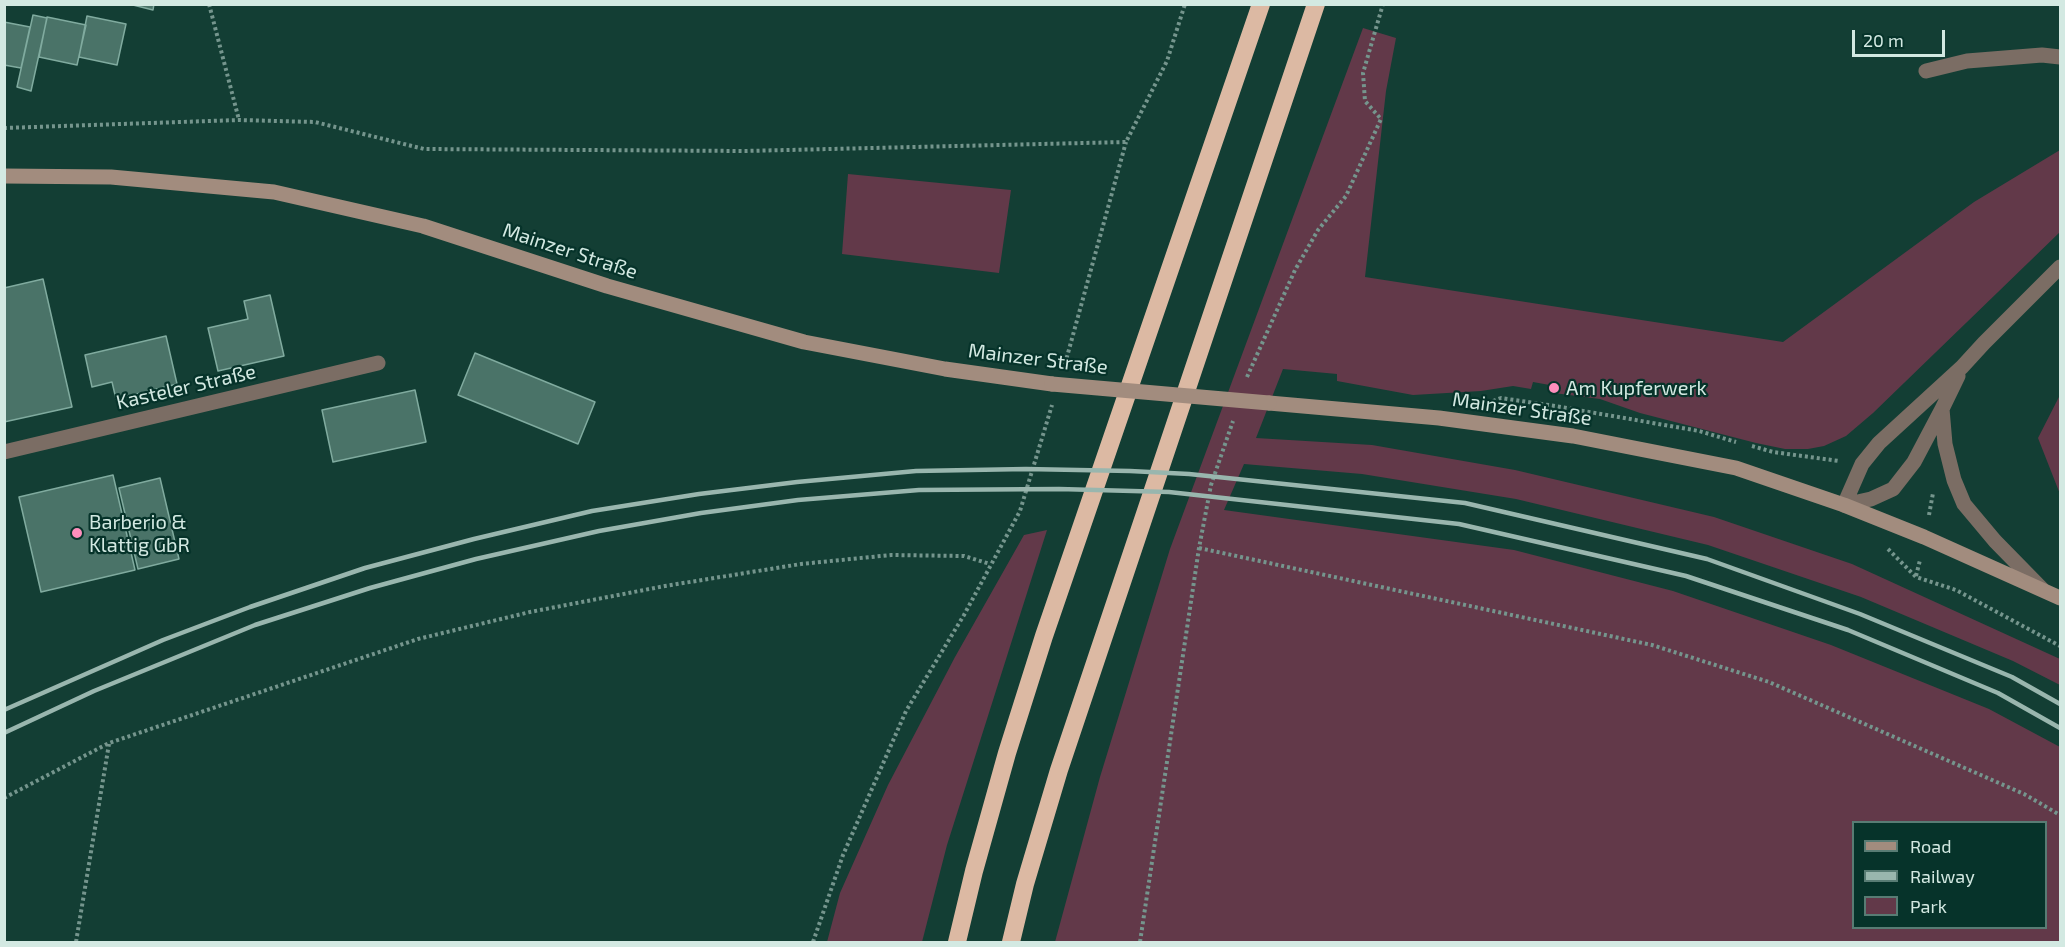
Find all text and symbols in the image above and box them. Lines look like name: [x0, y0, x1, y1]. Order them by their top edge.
scale bar: [1855, 18, 1948, 56]
text: 20 m: [1863, 29, 1904, 51]
street label: Mainzer Straße: [499, 218, 641, 284]
street label: Mainzer Straße: [967, 339, 1109, 379]
street label: Kasteler Straße: [114, 359, 258, 415]
place label: Am Kupferwerk: [1566, 376, 1707, 400]
marker: Am Kupferwerk: [1547, 381, 1561, 395]
street label: Mainzer Straße: [1451, 387, 1593, 431]
place label: Barberio & Klattig GbR: [89, 510, 190, 557]
marker: Barberio & Klattig GbR: [70, 526, 84, 540]
legend: [1852, 821, 2047, 929]
text: Road: [1910, 835, 1951, 857]
text: Railway: [1910, 865, 1975, 887]
text: Park: [1910, 895, 1947, 917]

